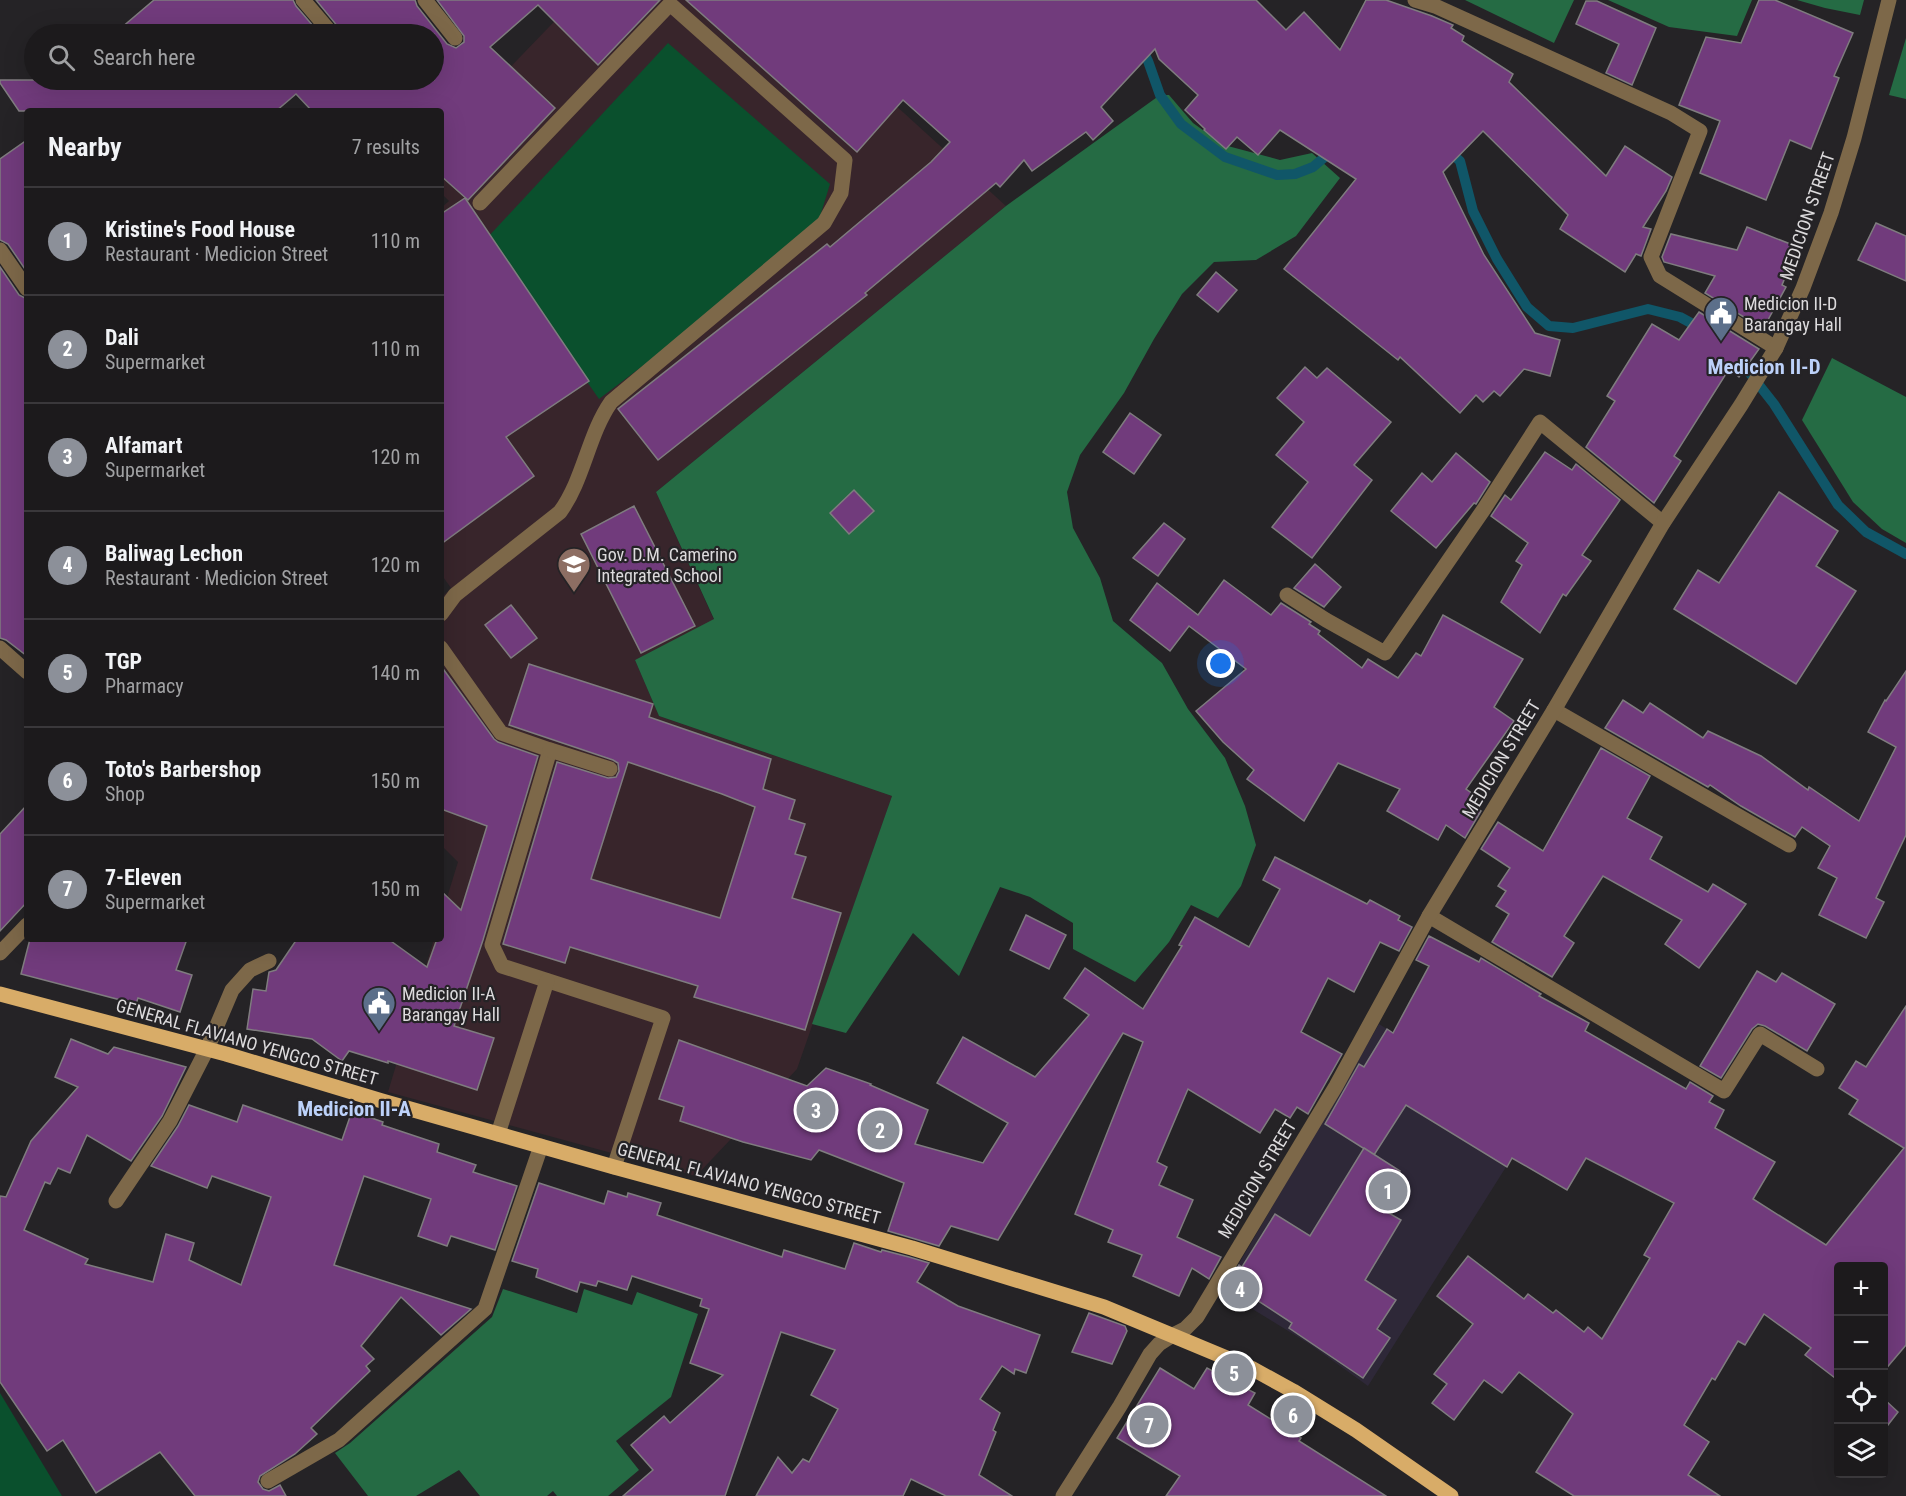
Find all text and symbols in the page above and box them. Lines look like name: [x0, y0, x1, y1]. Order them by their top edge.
search box: [24, 24, 444, 90]
icon: search: [45, 41, 78, 74]
text: Search here: [93, 45, 195, 70]
text: Nearby: [48, 132, 122, 162]
text: 7 results: [352, 135, 420, 159]
street label: MEDICION STREET: [1775, 149, 1839, 283]
text: Kristine's Food House: [105, 217, 295, 242]
text: 1: [62, 229, 73, 253]
text: 110 m: [371, 229, 420, 253]
text: Restaurant · Medicion Street: [105, 242, 328, 266]
place label: Medicion II-D Barangay Hall: [1744, 293, 1842, 335]
public building icon: Medicion II-D Barangay Hall: [1703, 295, 1739, 342]
text: Dali: [105, 325, 139, 350]
text: 2: [62, 337, 73, 361]
text: 110 m: [371, 337, 420, 361]
text: Supermarket: [105, 350, 205, 374]
district label: Medicion II-D: [1707, 355, 1821, 379]
text: Alfamart: [105, 433, 183, 458]
text: 3: [62, 445, 73, 469]
text: 120 m: [371, 445, 420, 469]
text: Supermarket: [105, 458, 205, 482]
text: Baliwag Lechon: [105, 541, 243, 566]
place label: Gov. D.M. Camerino Integrated School: [597, 544, 737, 586]
school or university icon: Gov. D.M. Camerino Integrated School: [556, 546, 592, 593]
text: 4: [62, 553, 73, 577]
text: 120 m: [371, 553, 420, 577]
text: Restaurant · Medicion Street: [105, 566, 328, 590]
text: TGP: [105, 649, 142, 674]
your location: [1206, 649, 1235, 678]
text: 5: [62, 661, 73, 685]
text: 140 m: [371, 661, 420, 685]
text: Pharmacy: [105, 674, 184, 698]
street label: MEDICION STREET: [1458, 696, 1544, 822]
text: Toto's Barbershop: [105, 757, 261, 782]
text: 6: [62, 769, 73, 793]
text: 150 m: [371, 769, 420, 793]
text: Shop: [105, 782, 145, 806]
text: 7-Eleven: [105, 865, 182, 890]
text: 7: [62, 877, 73, 901]
text: 150 m: [371, 877, 420, 901]
text: Supermarket: [105, 890, 205, 914]
place label: Medicion II-A Barangay Hall: [402, 983, 500, 1025]
public building icon: Medicion II-A Barangay Hall: [361, 985, 397, 1032]
street label: GENERAL FLAVIANO YENGCO STREET: [114, 994, 380, 1090]
pin: 3: [796, 1088, 836, 1132]
district label: Medicion II-A: [297, 1097, 411, 1121]
pin: 2: [860, 1108, 900, 1152]
street label: MEDICION STREET: [1214, 1116, 1300, 1242]
street label: GENERAL FLAVIANO YENGCO STREET: [615, 1138, 883, 1228]
pin: 1: [1368, 1168, 1408, 1214]
map controls: [1834, 1262, 1888, 1478]
button: +: [1834, 1262, 1888, 1316]
pin: 4: [1220, 1266, 1260, 1312]
button: −: [1834, 1316, 1888, 1370]
pin: 5: [1214, 1350, 1254, 1396]
button: locate: [1834, 1370, 1888, 1424]
pin: 6: [1274, 1392, 1312, 1438]
pin: 7: [1130, 1402, 1168, 1448]
button: layers: [1834, 1424, 1888, 1478]

